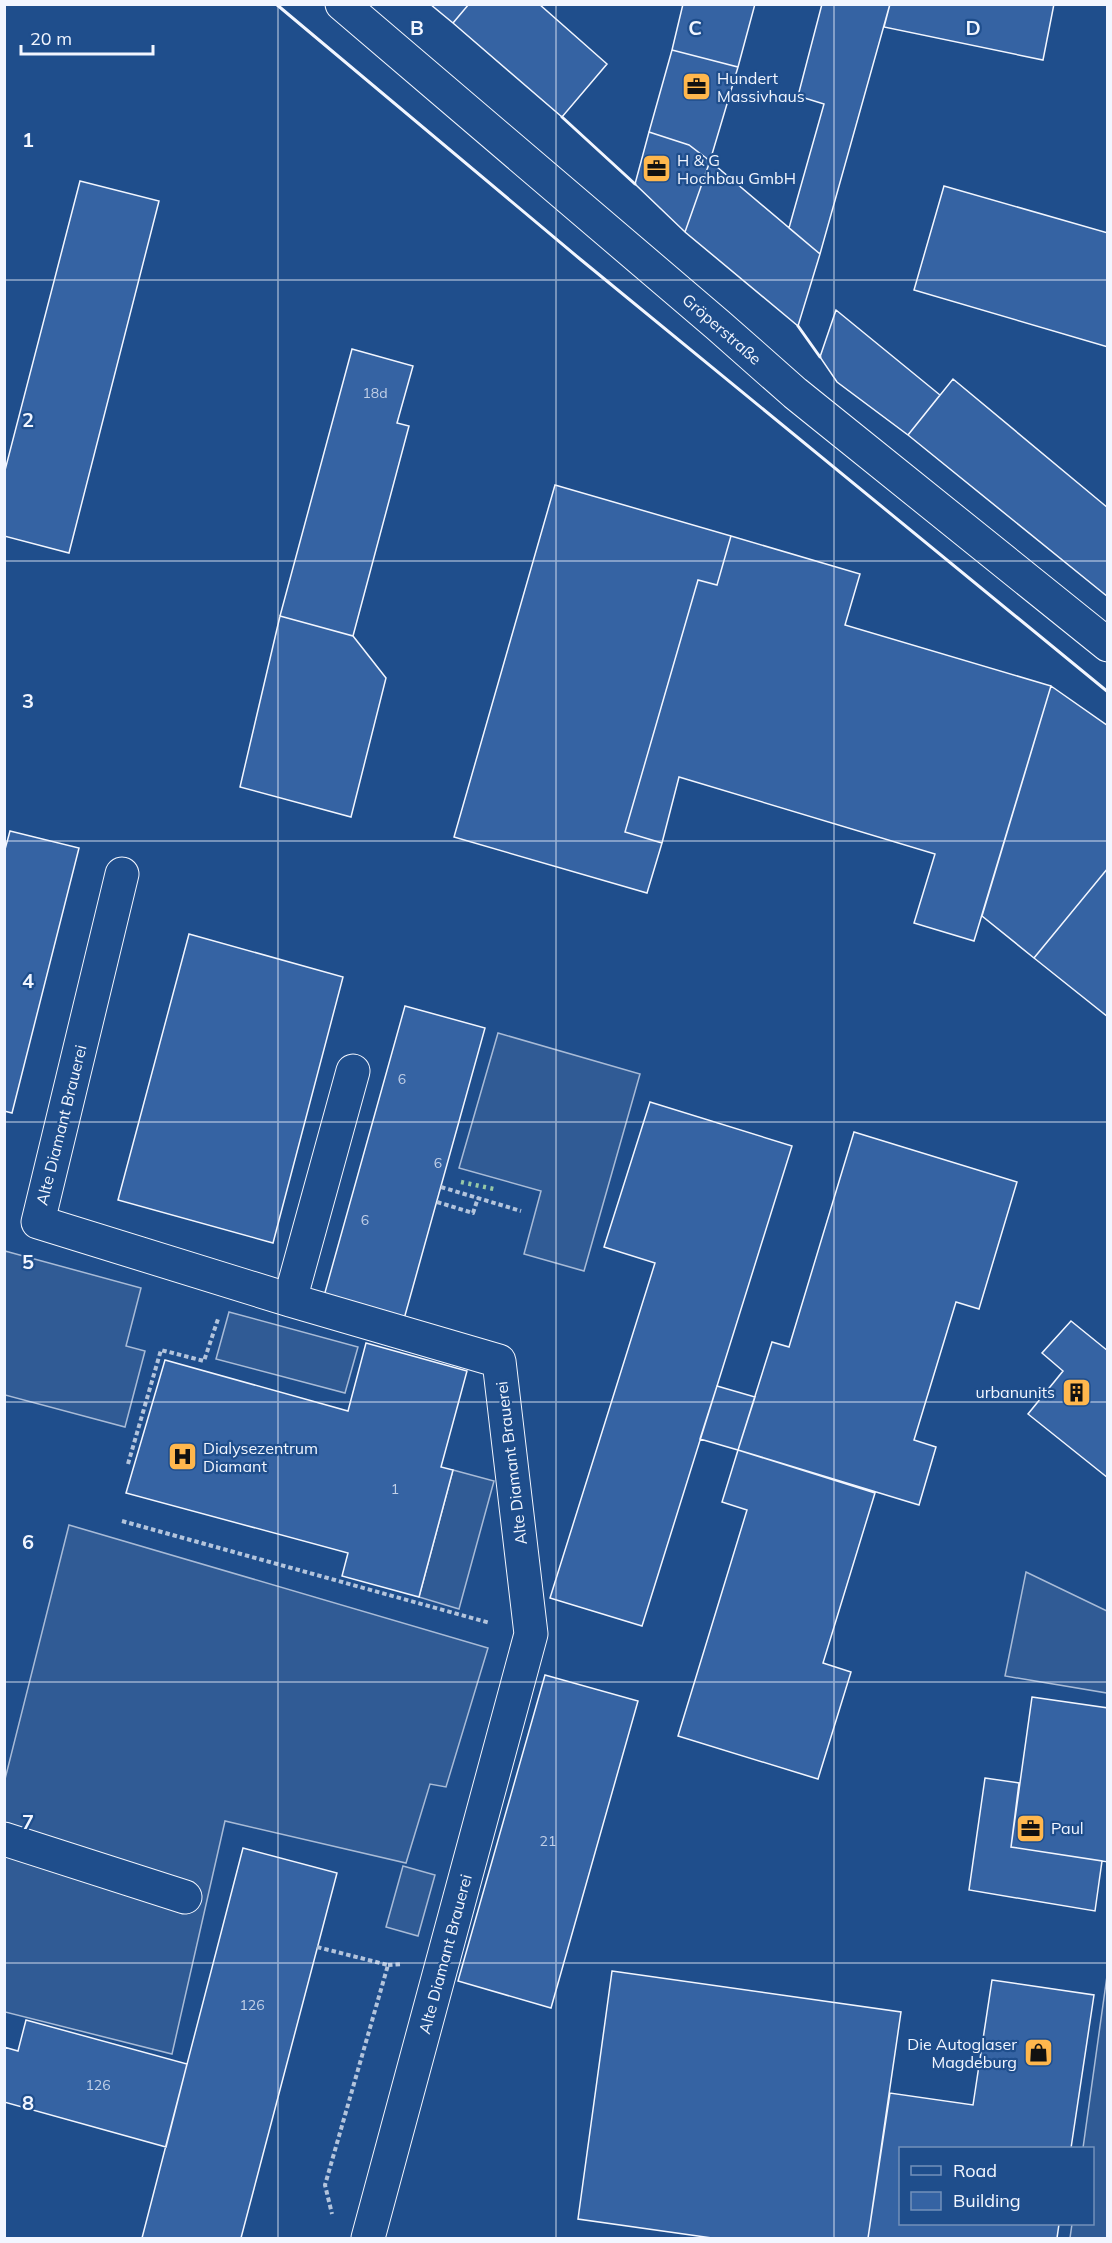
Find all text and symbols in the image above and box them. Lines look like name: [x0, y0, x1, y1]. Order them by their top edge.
text: B: [410, 15, 424, 40]
text: C: [688, 15, 702, 40]
text: D: [965, 15, 981, 40]
scale bar: [21, 18, 153, 56]
text: 20 m: [30, 27, 72, 50]
place label: Hundert Massivhaus: [717, 68, 805, 106]
office icon: Hundert Massivhaus: [680, 71, 712, 103]
text: 1: [22, 127, 34, 152]
place label: H & G Hochbau GmbH: [677, 150, 796, 188]
office icon: H & G Hochbau GmbH: [640, 153, 672, 185]
street label: Gröperstraße: [678, 289, 766, 369]
house number: 18d: [362, 384, 388, 402]
text: 2: [22, 407, 34, 432]
text: 3: [22, 688, 34, 713]
text: 4: [22, 968, 34, 993]
street label: Alte Diamant Brauerei: [31, 1043, 91, 1207]
house number: 6: [398, 1070, 406, 1088]
house number: 6: [434, 1154, 442, 1172]
house number: 6: [361, 1211, 369, 1229]
text: 5: [22, 1249, 34, 1274]
building icon: urbanunits: [1060, 1376, 1092, 1408]
street label: Alte Diamant Brauerei: [491, 1380, 531, 1546]
place label: urbanunits: [975, 1382, 1055, 1402]
place label: Dialysezentrum Diamant: [203, 1438, 318, 1476]
hospital icon: Dialysezentrum Diamant: [166, 1441, 198, 1473]
house number: 1: [391, 1480, 399, 1498]
text: 6: [22, 1529, 34, 1554]
text: 7: [22, 1809, 34, 1834]
office icon: Paul: [1014, 1812, 1046, 1844]
place label: Paul: [1051, 1818, 1084, 1838]
house number: 21: [540, 1832, 556, 1850]
street label: Alte Diamant Brauerei: [414, 1872, 476, 2036]
house number: 126: [239, 1996, 265, 2014]
place label: Die Autoglaser Magdeburg: [907, 2034, 1017, 2072]
shop icon: Die Autoglaser Magdeburg: [1022, 2037, 1054, 2069]
house number: 126: [85, 2076, 111, 2094]
text: 8: [22, 2090, 34, 2115]
legend: [899, 2147, 1094, 2225]
text: Road: [953, 2159, 997, 2182]
text: Building: [953, 2189, 1021, 2212]

